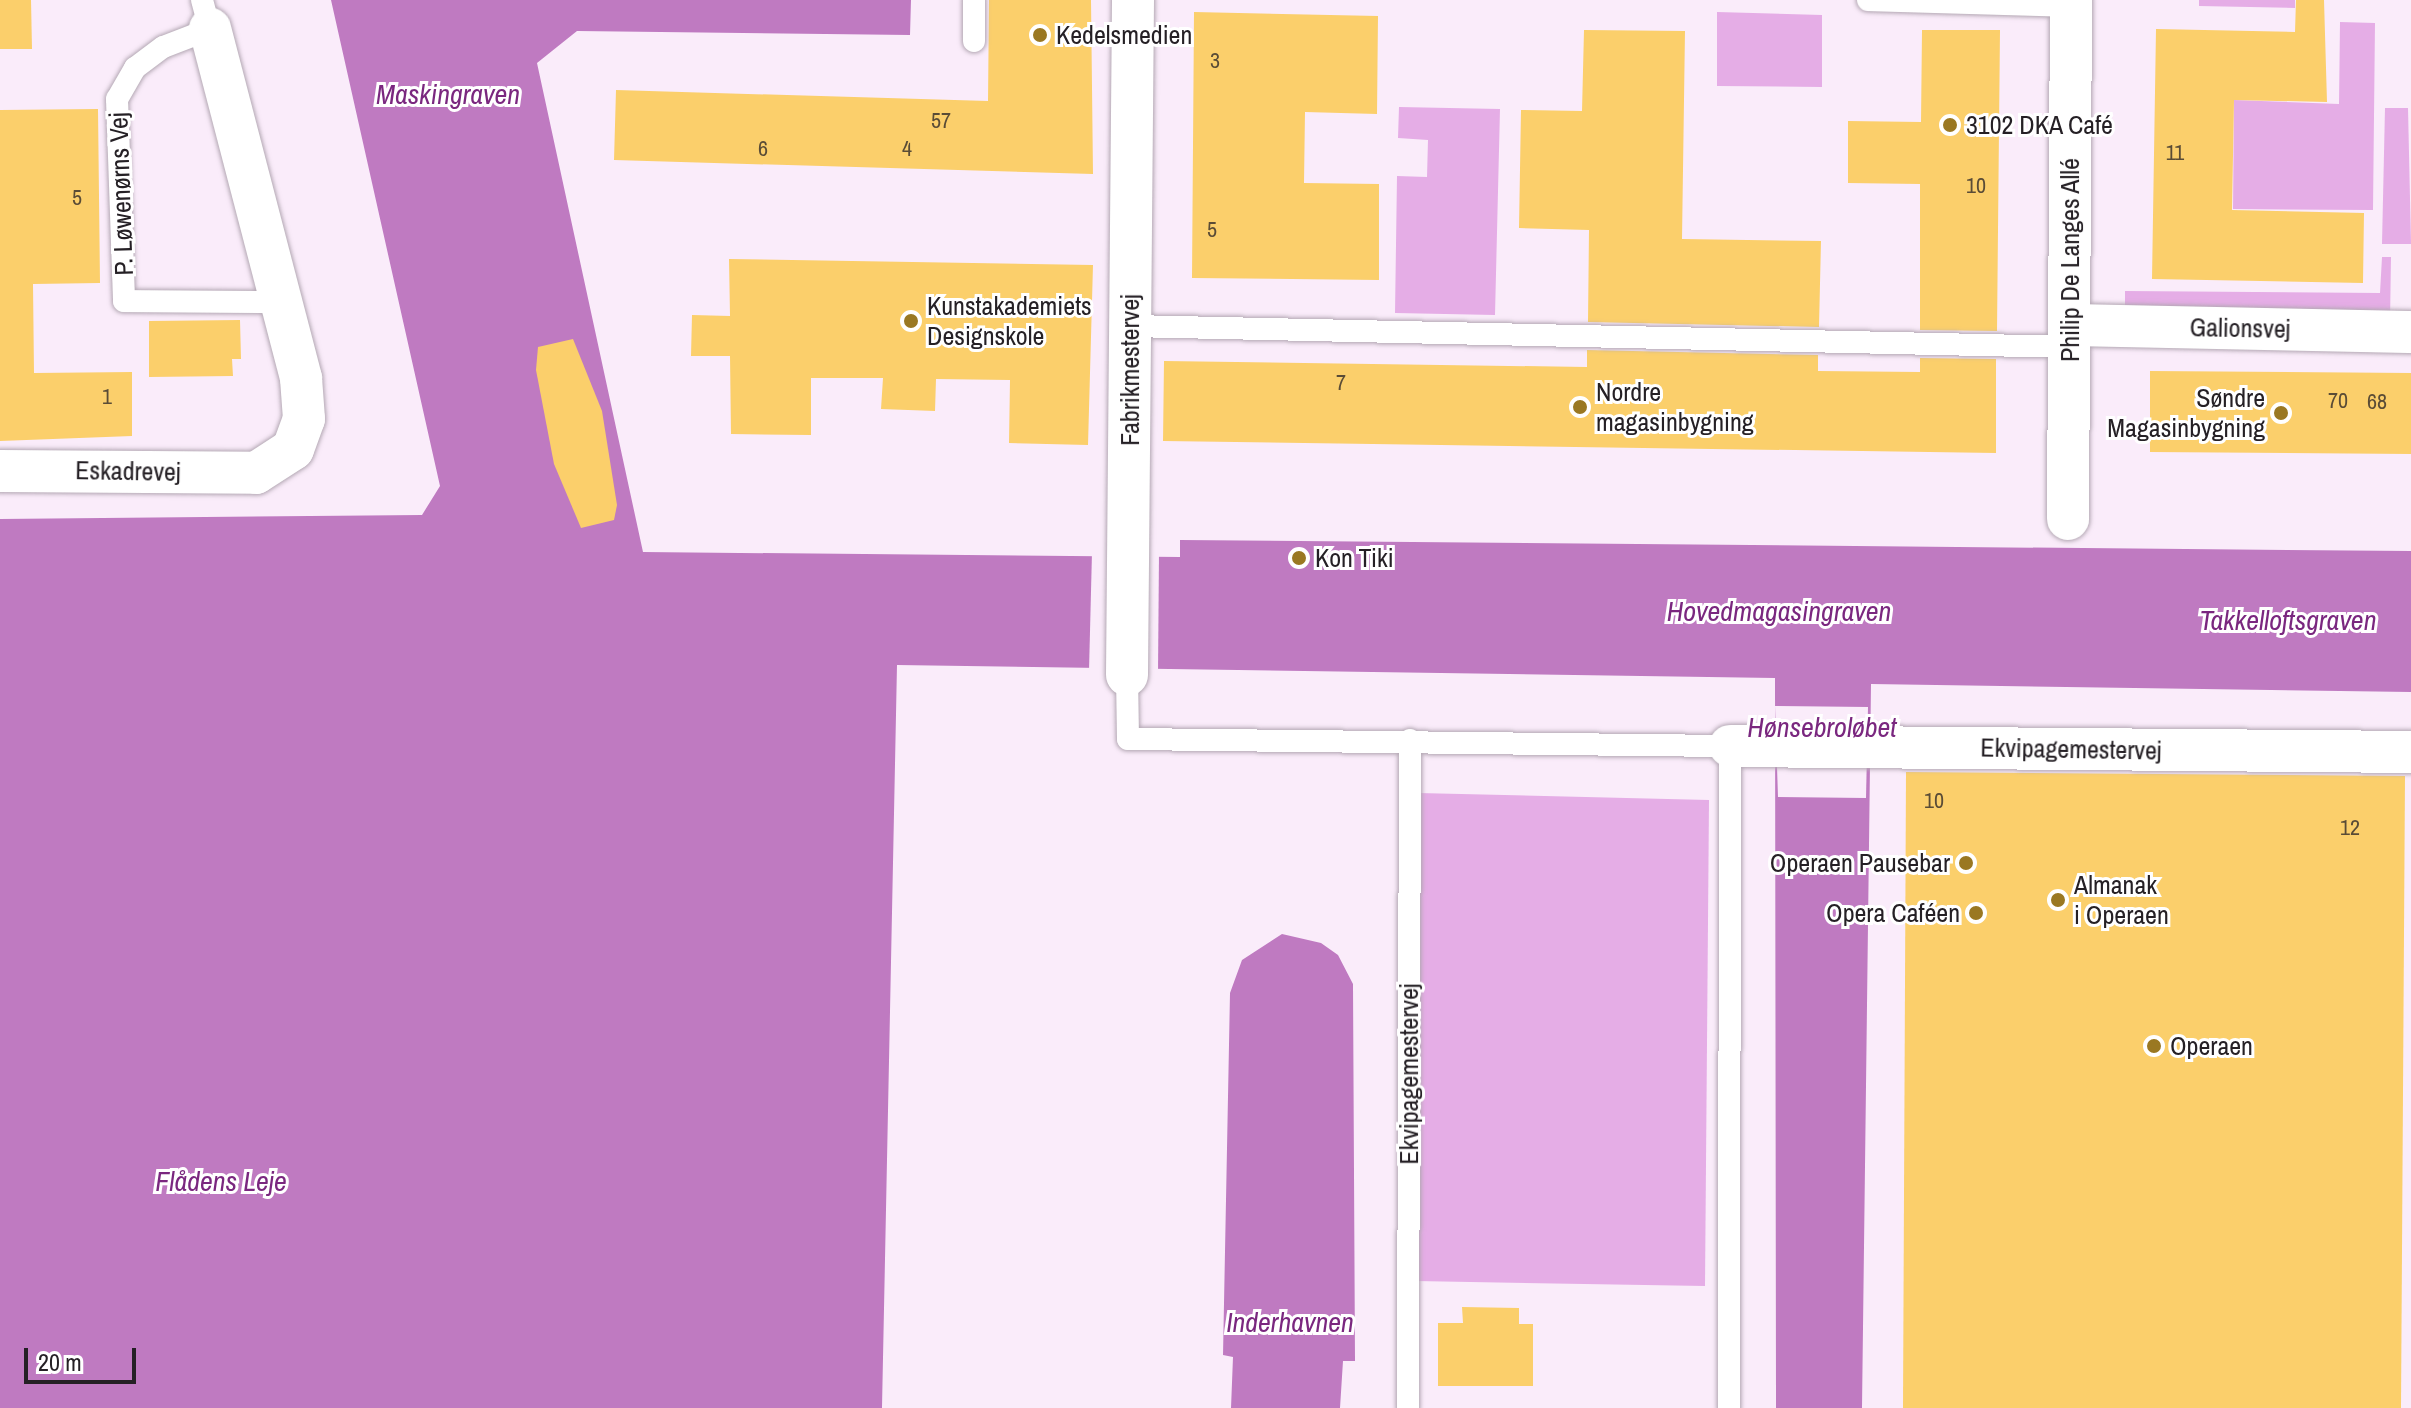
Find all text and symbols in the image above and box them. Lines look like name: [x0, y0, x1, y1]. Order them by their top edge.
place label: Kedelsmedien: [1056, 19, 1192, 51]
marker: Kedelsmedien: [1031, 26, 1049, 44]
house number: 3: [1210, 48, 1220, 74]
water label: Maskingraven: [376, 77, 520, 111]
house number: 57: [931, 108, 951, 134]
place label: 3102 DKA Café: [1966, 109, 2114, 141]
street label: P. Løwenørns Vej: [103, 112, 139, 276]
marker: 3102 DKA Café: [1941, 116, 1959, 134]
house number: 6: [758, 136, 768, 162]
house number: 4: [902, 136, 912, 162]
house number: 11: [2166, 140, 2184, 166]
street label: Philip De Langes Allé: [2054, 157, 2086, 363]
house number: 10: [1966, 173, 1986, 199]
house number: 5: [72, 185, 82, 211]
house number: 5: [1207, 217, 1217, 243]
place label: Kunstakademiets Designskole: [927, 290, 1092, 352]
street label: Fabrikmestervej: [1114, 294, 1146, 446]
marker: Kunstakademiets Designskole: [902, 312, 920, 330]
street label: Galionsvej: [2189, 312, 2291, 344]
house number: 7: [1336, 370, 1346, 396]
place label: Nordre magasinbygning: [1596, 376, 1754, 438]
place label: Søndre Magasinbygning: [2107, 382, 2265, 444]
house number: 1: [102, 384, 112, 410]
house number: 70: [2328, 388, 2348, 414]
house number: 68: [2367, 389, 2387, 415]
marker: Nordre magasinbygning: [1571, 398, 1589, 416]
marker: Søndre Magasinbygning: [2272, 404, 2290, 422]
street label: Eskadrevej: [75, 454, 181, 488]
place label: Kon Tiki: [1315, 542, 1394, 574]
marker: Kon Tiki: [1290, 549, 1308, 567]
water label: Hovedmagasingraven: [1667, 594, 1891, 628]
water label: Takkelloftsgraven: [2200, 603, 2376, 637]
water label: Hønsebroløbet: [1747, 710, 1897, 744]
street label: Ekvipagemestervej: [1980, 732, 2162, 766]
house number: 10: [1924, 788, 1944, 814]
house number: 12: [2340, 815, 2360, 841]
place label: Operaen Pausebar: [1770, 847, 1950, 879]
marker: Operaen Pausebar: [1957, 854, 1975, 872]
place label: Almanak i Operaen: [2074, 869, 2169, 930]
marker: Almanak i Operaen: [2049, 891, 2067, 909]
place label: Opera Caféen: [1826, 897, 1960, 929]
marker: Opera Caféen: [1967, 904, 1985, 922]
street label: Ekvipagemestervej: [1393, 983, 1425, 1165]
place label: Operaen: [2170, 1030, 2253, 1062]
marker: Operaen: [2145, 1037, 2163, 1055]
water label: Flådens Leje: [155, 1164, 287, 1198]
water label: Inderhavnen: [1226, 1305, 1354, 1339]
scale bar: [28, 1332, 140, 1382]
text: 20 m: [38, 1346, 82, 1378]

